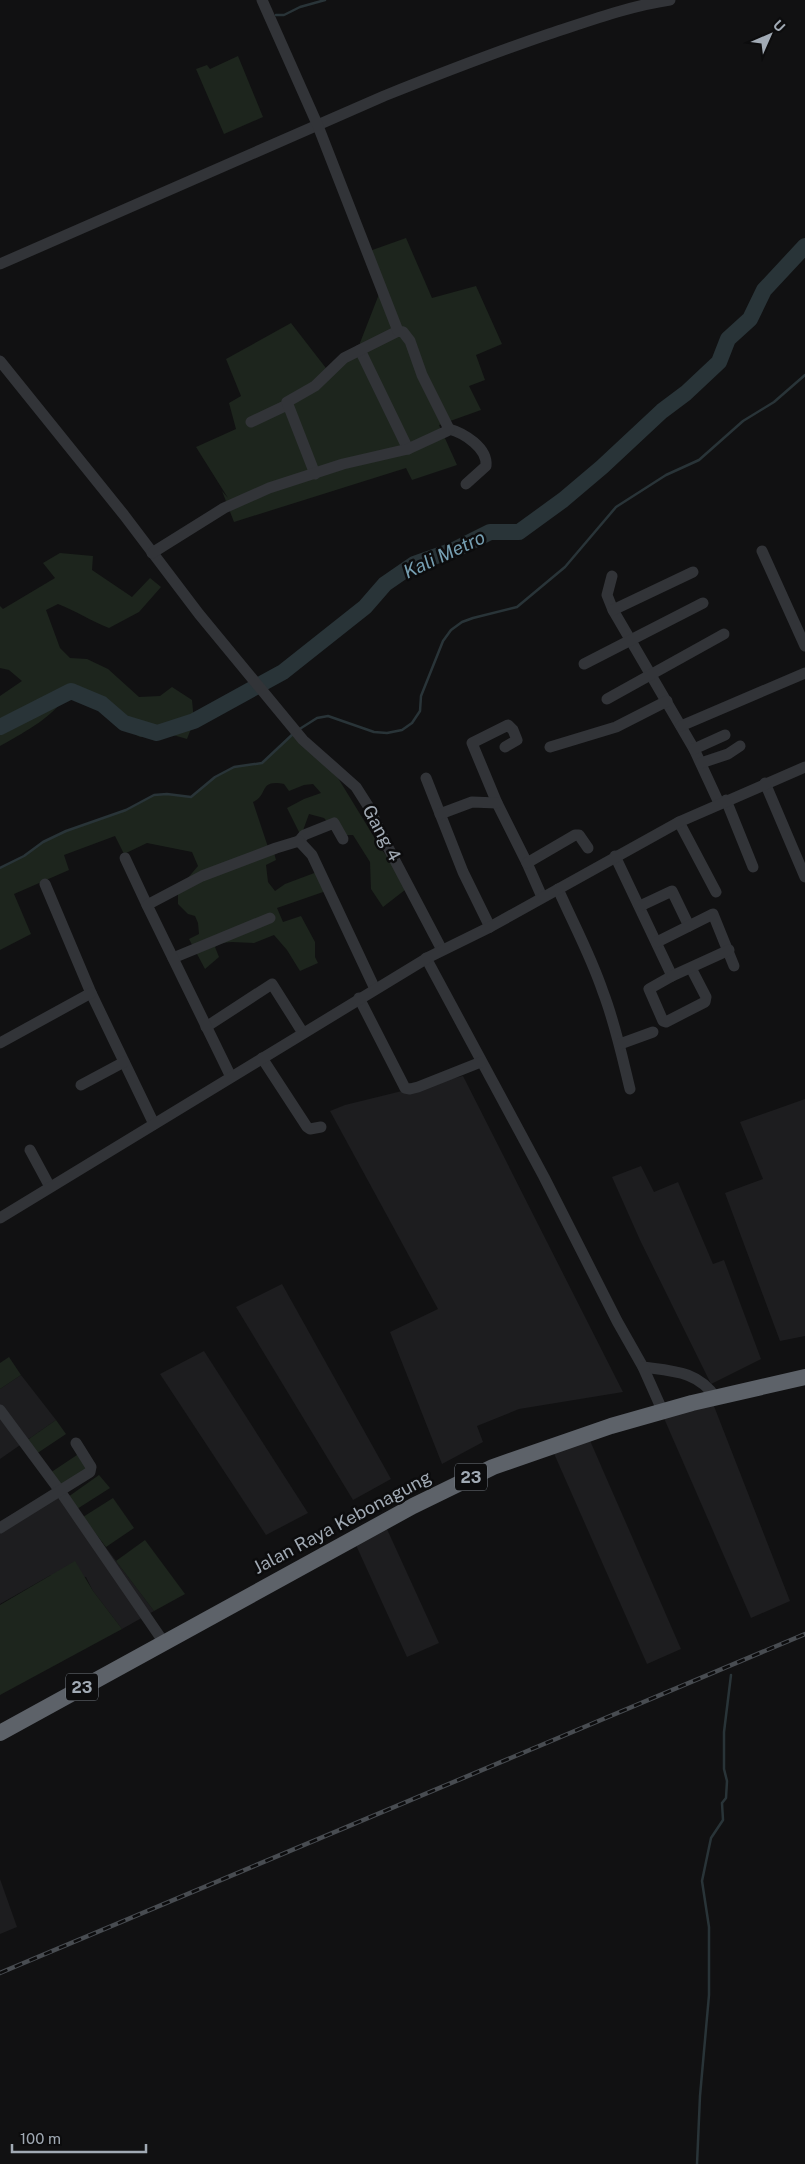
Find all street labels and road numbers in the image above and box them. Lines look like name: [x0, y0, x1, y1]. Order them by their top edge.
street label: Gang 4: [359, 801, 405, 865]
road number: 23: [455, 1464, 487, 1490]
street label: Jalan Raya Kebonagung: [249, 1466, 435, 1578]
road number: 23: [66, 1674, 98, 1700]

